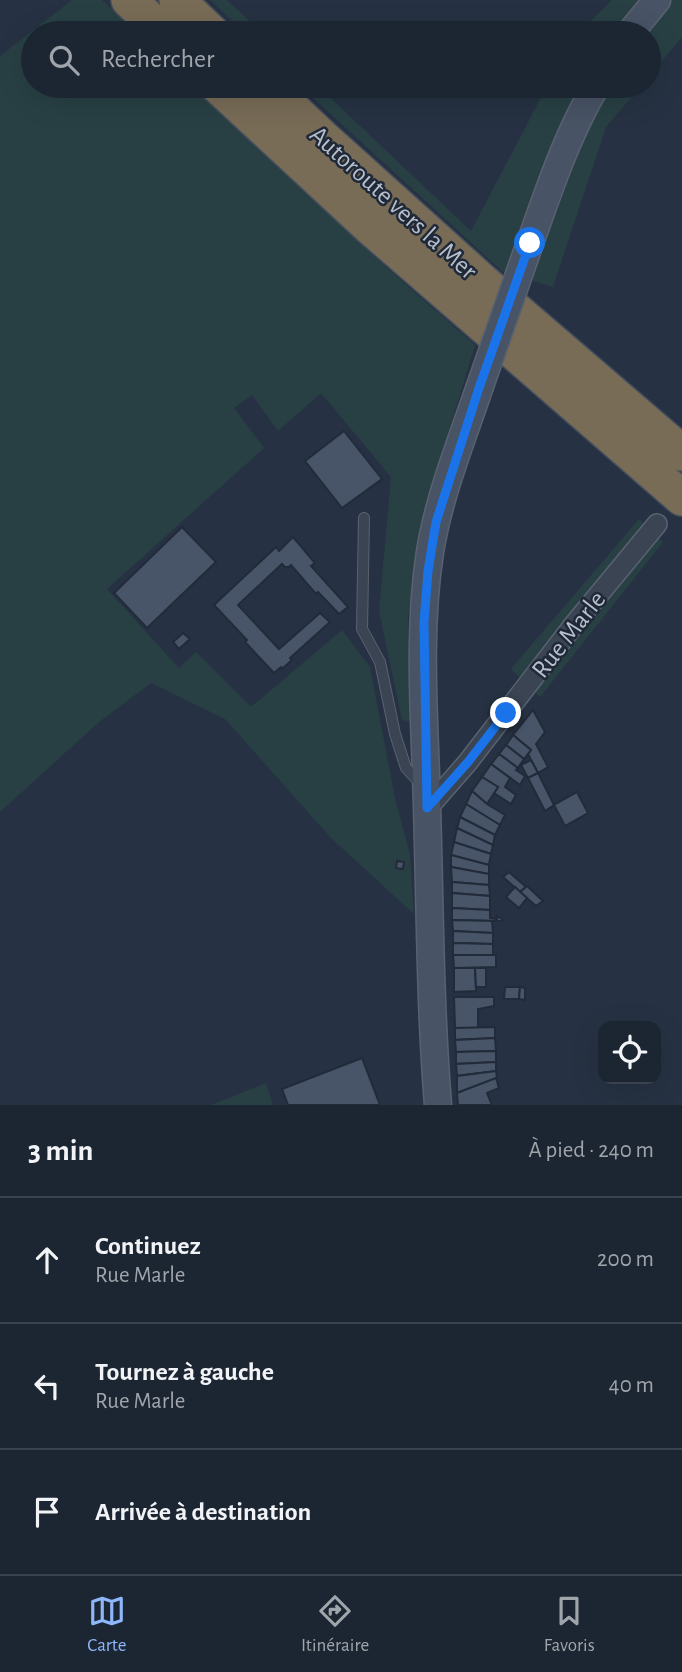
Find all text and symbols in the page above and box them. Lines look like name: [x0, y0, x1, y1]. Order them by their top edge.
search box: [21, 21, 661, 98]
icon: search: [45, 41, 83, 79]
text: Rechercher: [101, 46, 214, 72]
street label: Autoroute vers la Mer: [305, 121, 482, 285]
route start: [514, 227, 545, 258]
street label: Rue Marle: [527, 586, 611, 683]
route end: [490, 697, 521, 728]
map controls: [598, 1021, 661, 1084]
button: locate: [598, 1021, 661, 1084]
text: 3 min: [28, 1136, 93, 1166]
text: À pied · 240 m: [528, 1139, 654, 1162]
text: Continuez: [95, 1233, 201, 1259]
icon: ahead: [28, 1241, 66, 1279]
text: 200 m: [597, 1248, 654, 1271]
text: Rue Marle: [95, 1264, 185, 1287]
text: Tournez à gauche: [95, 1359, 274, 1385]
icon: left: [28, 1367, 66, 1405]
text: 40 m: [609, 1374, 654, 1397]
text: Rue Marle: [95, 1390, 185, 1413]
icon: arrive: [28, 1493, 66, 1531]
text: Arrivée à destination: [95, 1499, 311, 1525]
tab: Carte: [87, 1592, 126, 1657]
tab: Itinéraire: [301, 1592, 369, 1657]
tab: Favoris: [544, 1592, 595, 1657]

